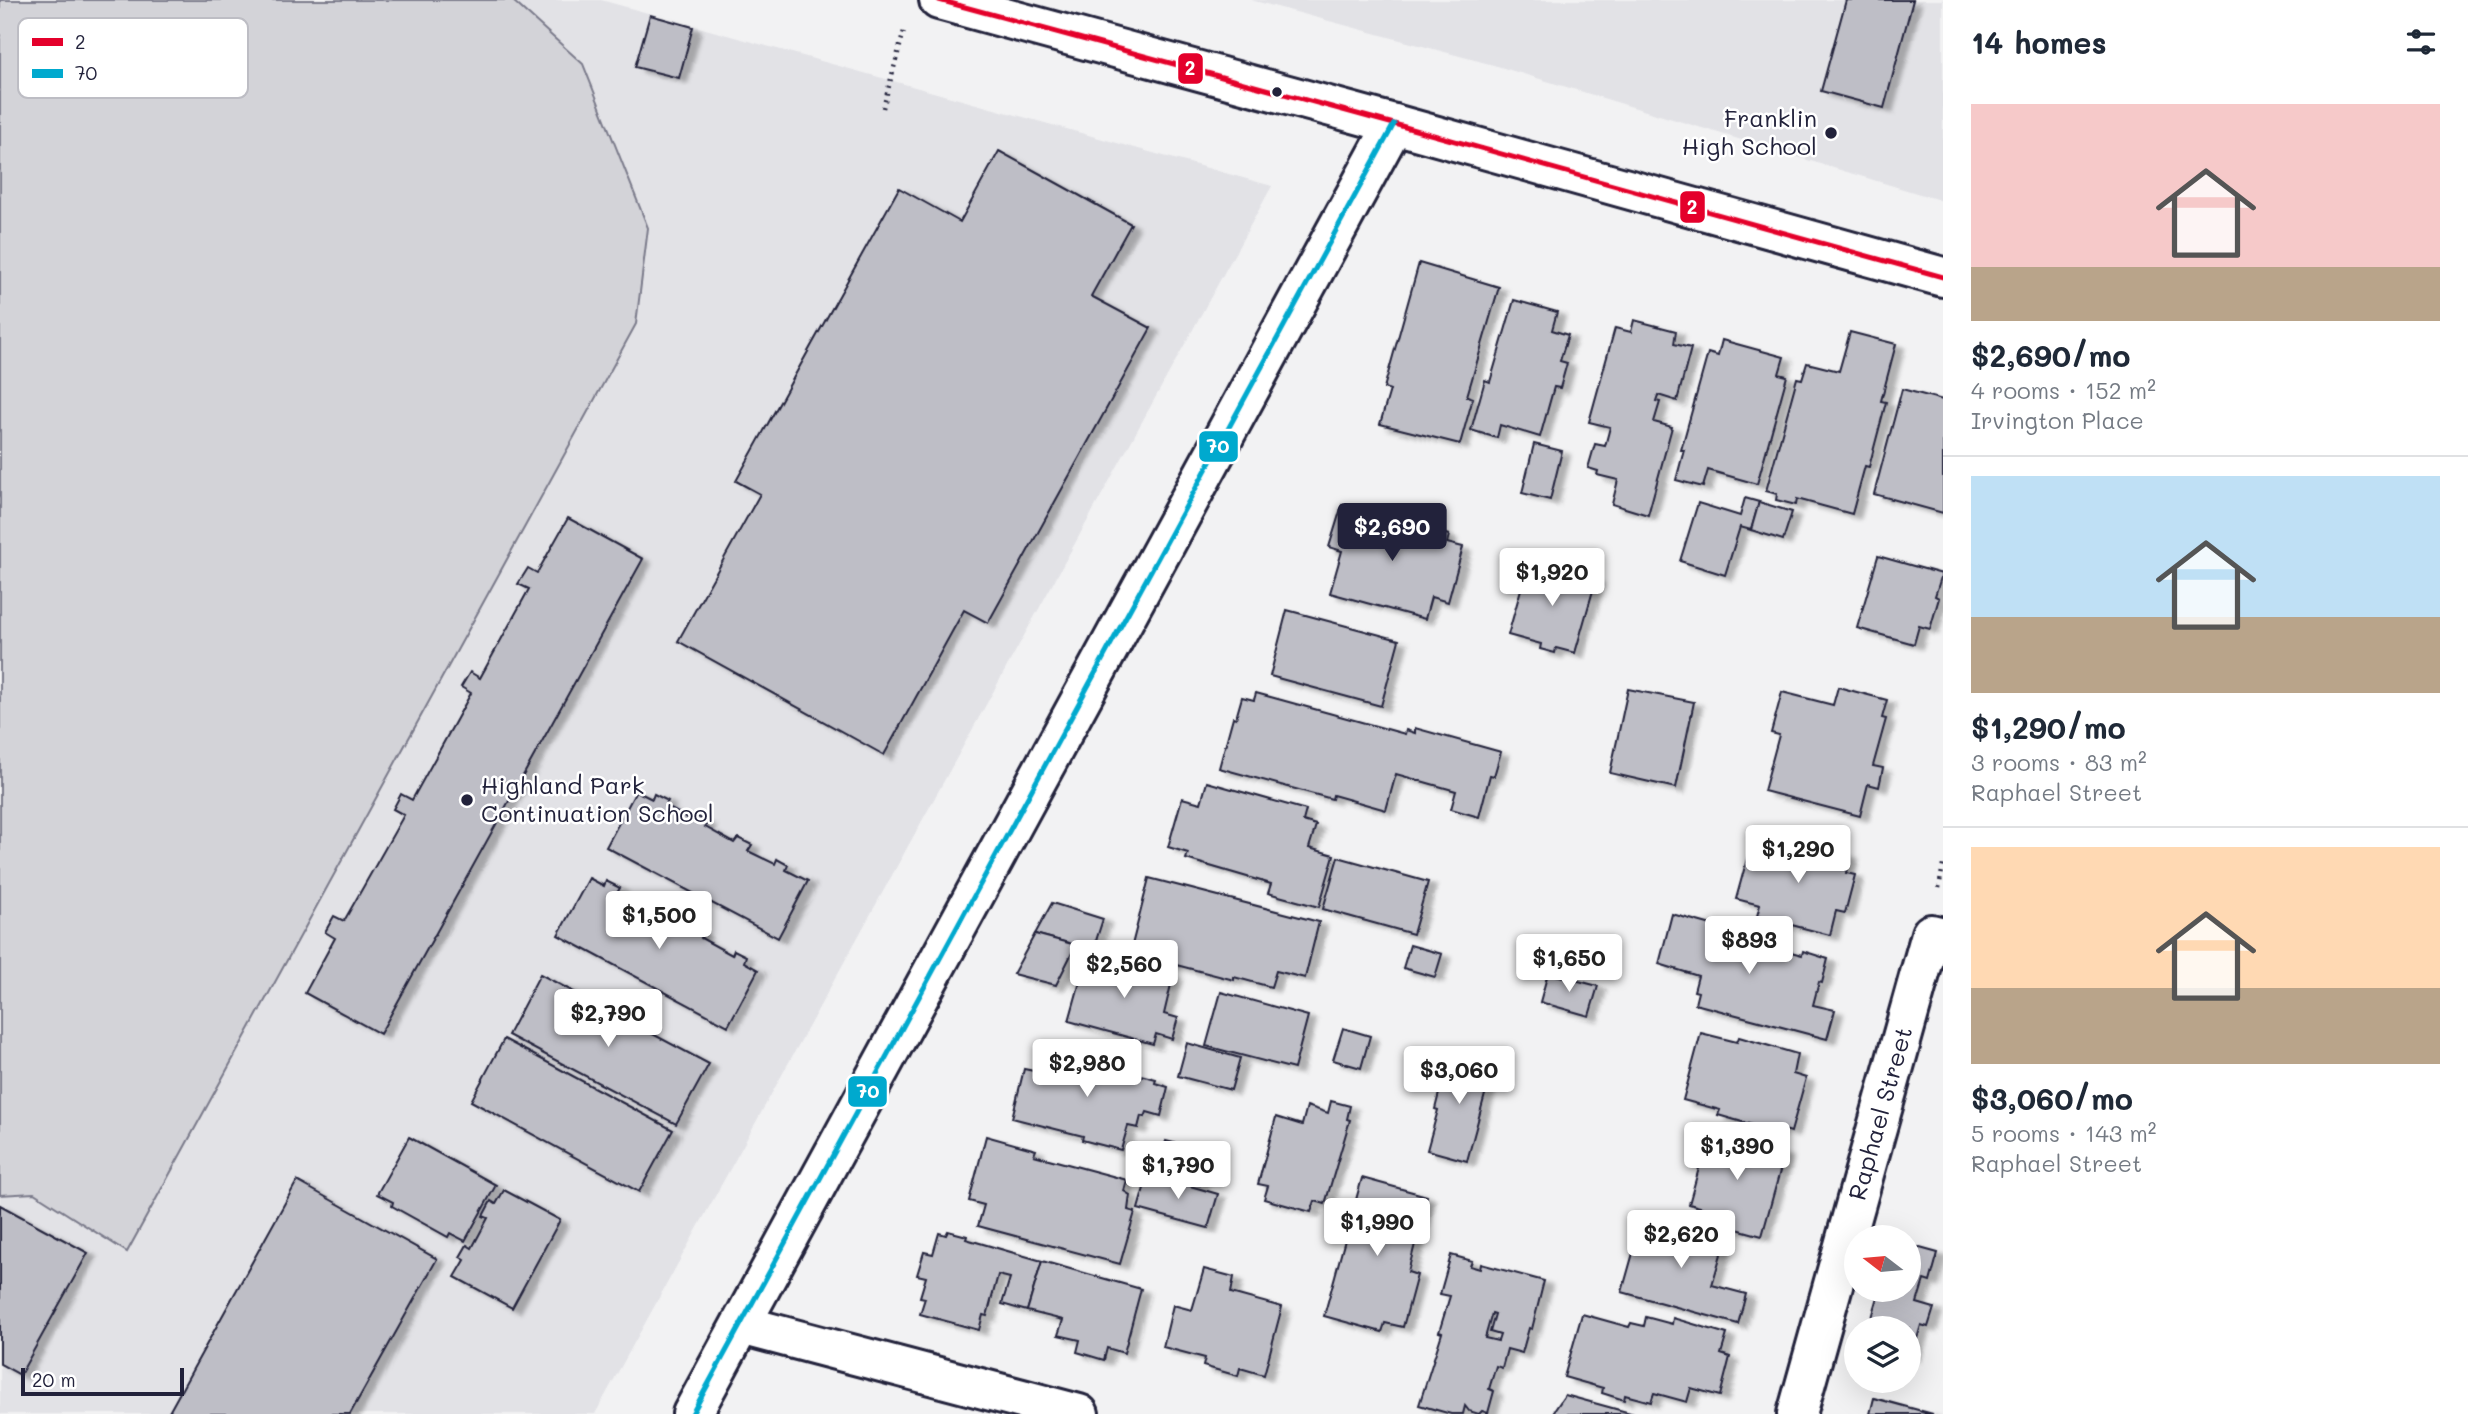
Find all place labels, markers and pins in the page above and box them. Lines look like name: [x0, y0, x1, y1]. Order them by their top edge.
unlabelled marker: [1270, 85, 1284, 99]
place label: Franklin High School: [1682, 102, 1817, 161]
marker: Franklin High School: [1823, 125, 1839, 141]
pin: $2,690: [1335, 504, 1449, 563]
pin: $1,920: [1495, 548, 1609, 608]
place label: Highland Park Continuation School: [481, 769, 714, 828]
marker: Highland Park Continuation School: [459, 792, 475, 808]
pin: $1,290: [1741, 826, 1855, 885]
pin: $1,500: [602, 892, 716, 951]
pin: $893: [1708, 916, 1790, 976]
pin: $1,650: [1512, 934, 1626, 994]
pin: $2,560: [1067, 940, 1181, 1000]
pin: $2,790: [551, 990, 665, 1049]
pin: $2,980: [1030, 1040, 1144, 1099]
pin: $3,060: [1402, 1046, 1516, 1106]
pin: $1,390: [1680, 1122, 1794, 1182]
pin: $1,790: [1121, 1142, 1235, 1201]
pin: $1,990: [1320, 1198, 1434, 1258]
pin: $2,620: [1624, 1210, 1738, 1270]

